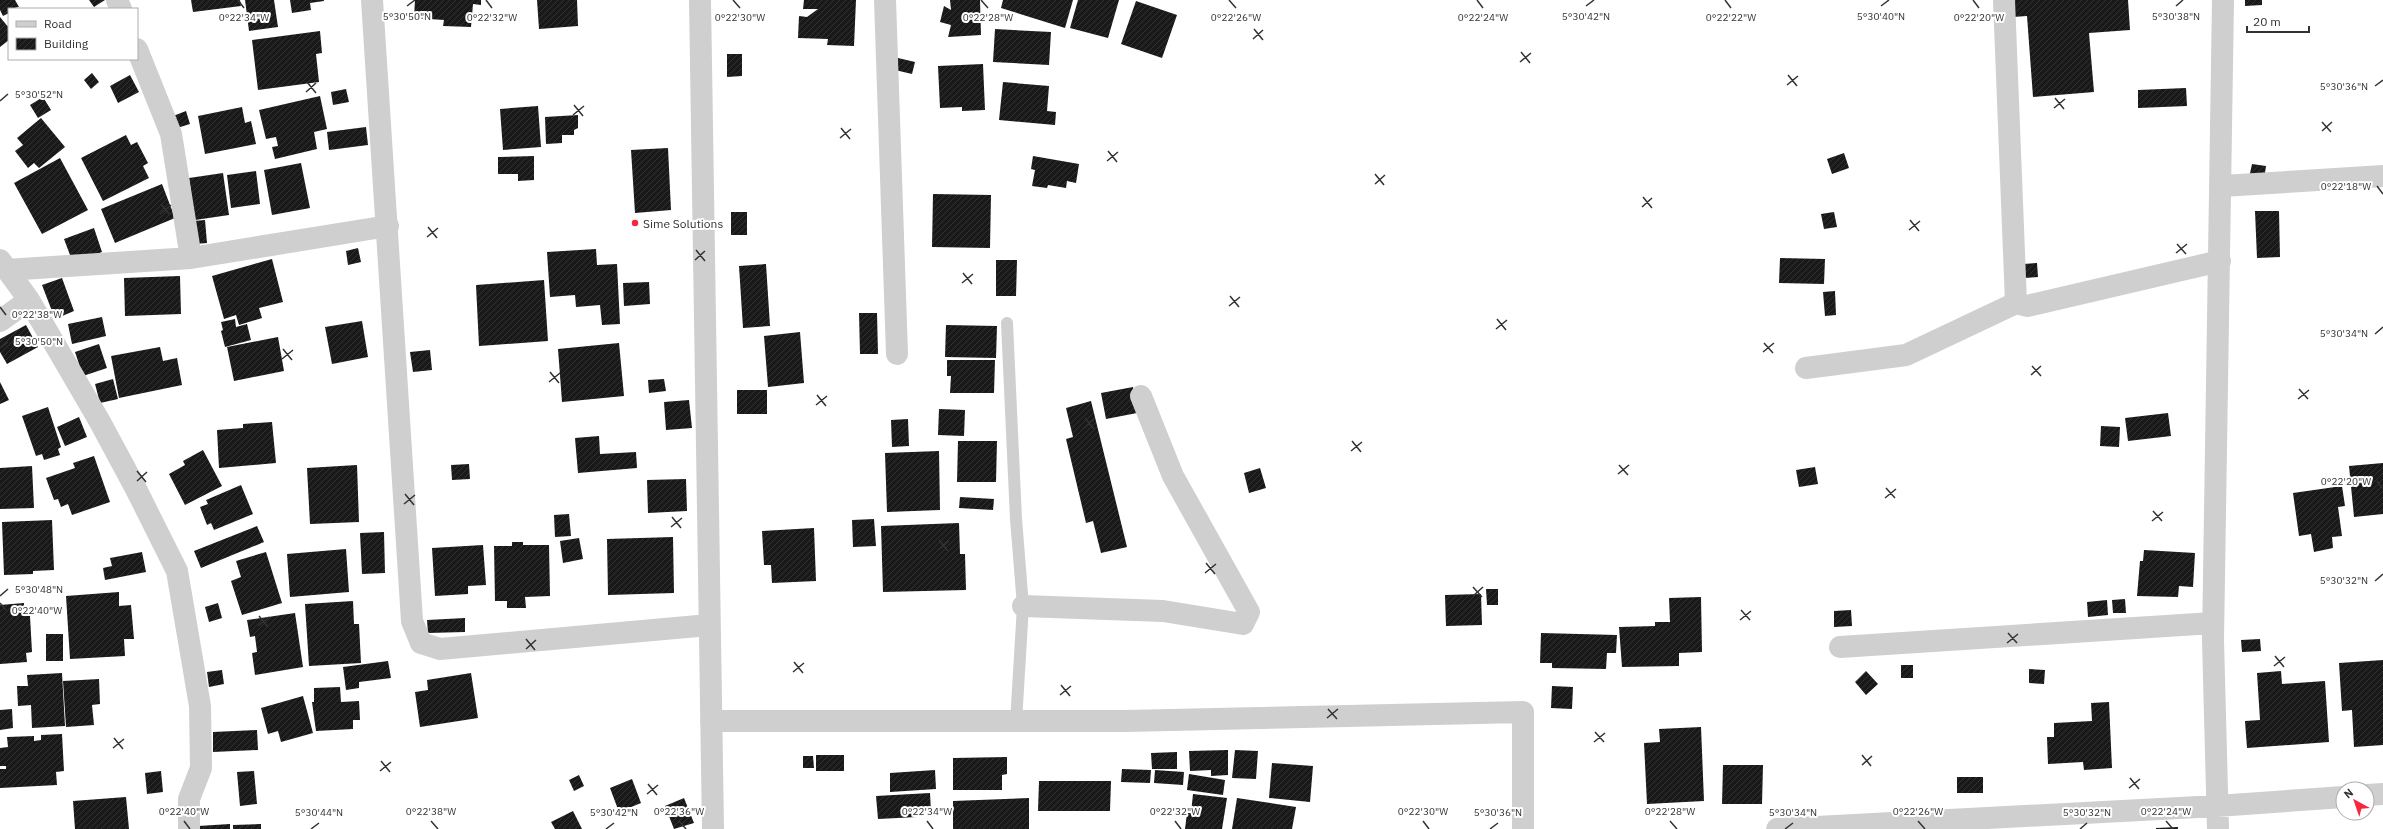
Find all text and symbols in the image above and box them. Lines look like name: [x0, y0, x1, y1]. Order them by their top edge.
legend: [8, 8, 138, 60]
scale bar: [2247, 8, 2309, 34]
text: 5°30'50"N: [383, 10, 431, 23]
text: 5°30'42"N: [1562, 10, 1610, 23]
text: 5°30'40"N: [1857, 10, 1905, 23]
text: 5°30'38"N: [2152, 10, 2200, 23]
text: 0°22'34"W: [219, 11, 269, 24]
text: 0°22'32"W: [467, 11, 517, 24]
text: 0°22'30"W: [715, 11, 765, 24]
text: 0°22'28"W: [963, 11, 1013, 24]
text: 0°22'26"W: [1211, 11, 1261, 24]
text: 0°22'24"W: [1458, 11, 1508, 24]
text: 0°22'22"W: [1706, 11, 1756, 24]
text: 0°22'20"W: [1954, 11, 2004, 24]
text: 20 m: [2253, 14, 2281, 29]
text: Road: [44, 16, 72, 31]
text: Building: [44, 36, 89, 51]
text: 5°30'36"N: [2320, 80, 2368, 93]
text: 5°30'52"N: [15, 88, 63, 101]
text: 0°22'18"W: [2321, 180, 2371, 193]
place label: Sime Solutions: [643, 216, 723, 231]
marker: Sime Solutions: [630, 218, 640, 228]
text: 0°22'38"W: [12, 308, 62, 321]
text: 5°30'34"N: [2320, 327, 2368, 340]
text: 5°30'50"N: [15, 335, 63, 348]
text: 0°22'20"W: [2321, 475, 2371, 488]
text: 5°30'32"N: [2320, 574, 2368, 587]
text: 5°30'48"N: [15, 583, 63, 596]
text: 0°22'40"W: [12, 604, 62, 617]
north arrow: [2335, 781, 2375, 821]
text: N: [2341, 785, 2356, 801]
text: 0°22'40"W: [159, 805, 209, 818]
text: 0°22'38"W: [406, 805, 456, 818]
text: 0°22'36"W: [654, 805, 704, 818]
text: 0°22'34"W: [902, 805, 952, 818]
text: 0°22'32"W: [1150, 805, 1200, 818]
text: 0°22'30"W: [1398, 805, 1448, 818]
text: 0°22'28"W: [1645, 805, 1695, 818]
text: 0°22'26"W: [1893, 805, 1943, 818]
text: 0°22'24"W: [2141, 805, 2191, 818]
text: 5°30'44"N: [295, 806, 343, 819]
text: 5°30'42"N: [590, 806, 638, 819]
text: 5°30'36"N: [1474, 806, 1522, 819]
text: 5°30'34"N: [1769, 806, 1817, 819]
text: 5°30'32"N: [2063, 806, 2111, 819]

